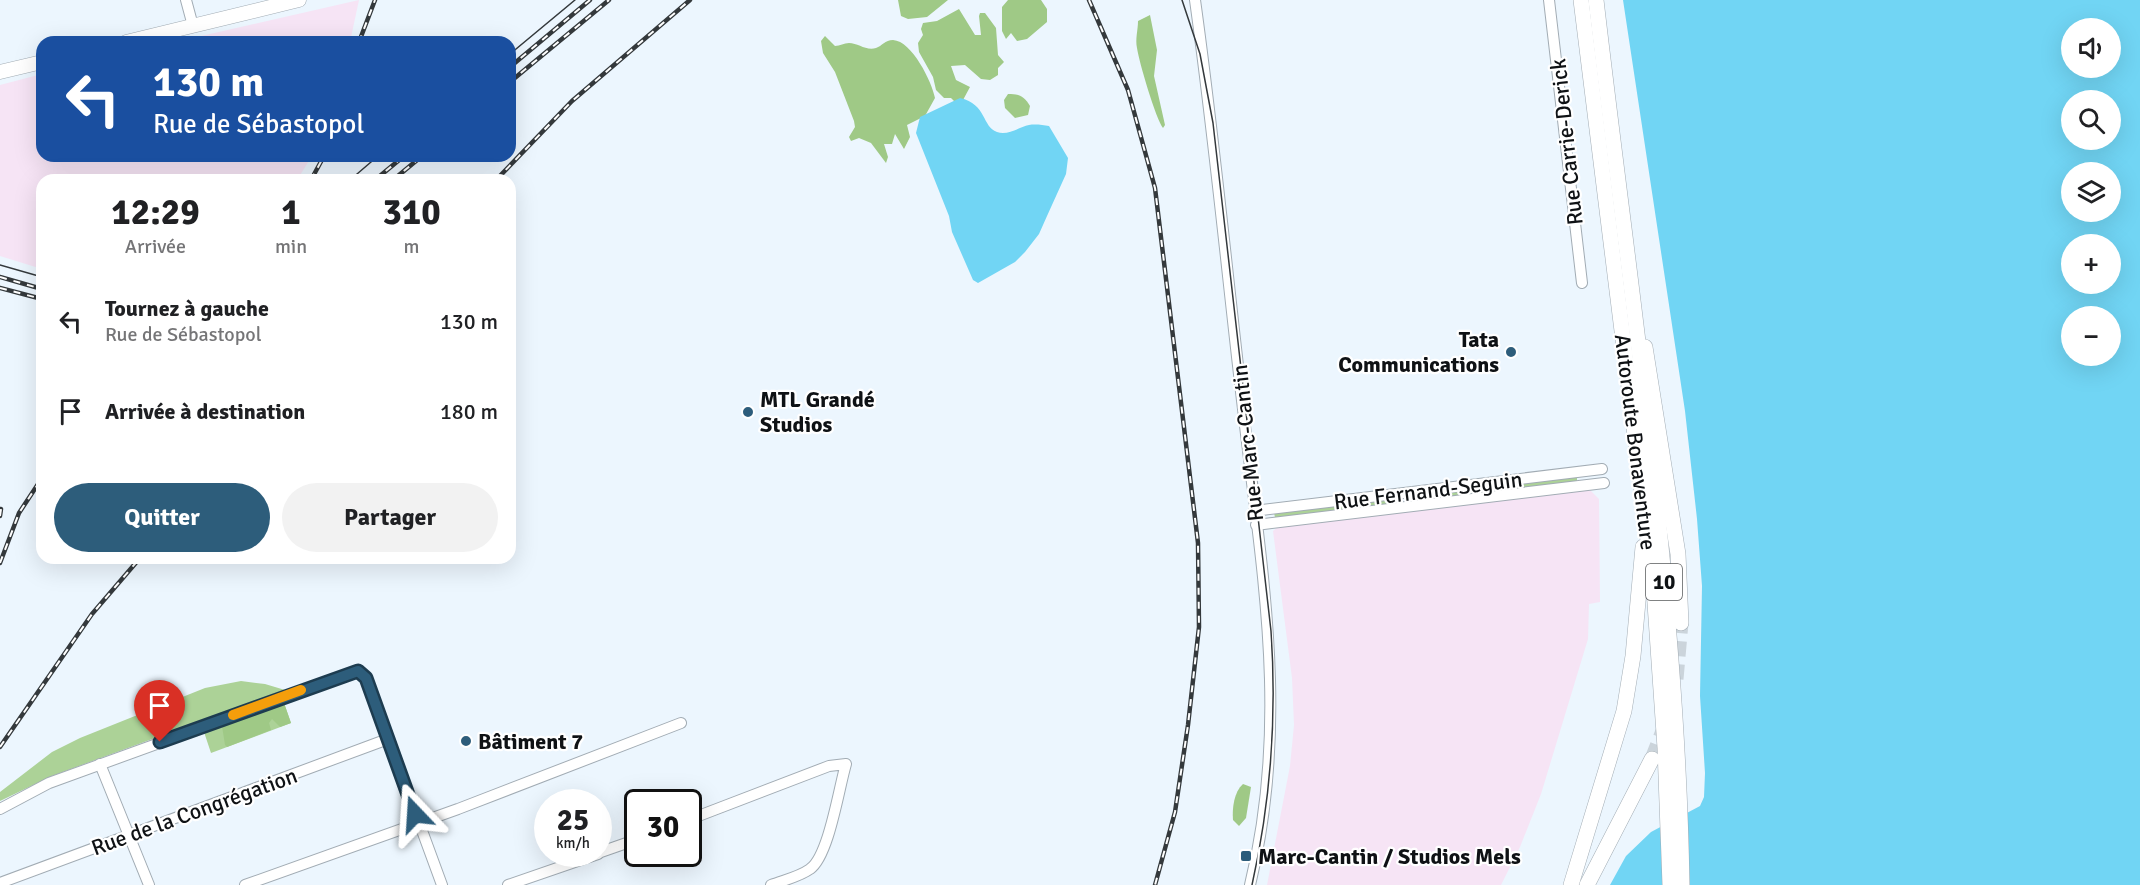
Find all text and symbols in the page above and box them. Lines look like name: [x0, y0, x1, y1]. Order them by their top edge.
map controls: [2061, 18, 2121, 366]
button: sound: [2061, 18, 2121, 78]
text: 130 m: [153, 57, 264, 108]
street label: Rue Carrie-Derick: [1544, 57, 1589, 227]
icon: left: [54, 60, 132, 138]
button: search: [2061, 90, 2121, 150]
text: Rue de Sébastopol: [153, 108, 364, 141]
button: layers: [2061, 162, 2121, 222]
text: 12:29: [111, 190, 200, 235]
text: 1: [281, 190, 301, 235]
text: 310: [382, 190, 441, 235]
text: Arrivée: [125, 234, 186, 259]
text: min: [275, 234, 307, 259]
text: m: [404, 234, 420, 259]
button: +: [2061, 234, 2121, 294]
text: Tournez à gauche: [105, 295, 269, 322]
icon: left: [54, 305, 87, 338]
button: −: [2061, 306, 2121, 366]
text: 130 m: [440, 308, 498, 335]
text: Rue de Sébastopol: [105, 322, 262, 347]
place label: Tata Communications: [1338, 326, 1499, 378]
street label: Autoroute Bonaventure: [1609, 333, 1662, 552]
marker: Tata Communications: [1504, 345, 1518, 359]
street label: Rue Marc-Cantin: [1226, 363, 1269, 523]
place label: MTL Grandé Studios: [760, 386, 875, 438]
icon: arrive: [54, 395, 87, 428]
text: Arrivée à destination: [105, 398, 305, 425]
text: 180 m: [440, 398, 498, 425]
marker: MTL Grandé Studios: [741, 405, 755, 419]
street label: Rue Fernand-Seguin: [1332, 466, 1524, 515]
button: Quitter: [54, 483, 270, 552]
button: Partager: [282, 483, 498, 552]
road number: 10: [1646, 564, 1682, 600]
pin: [134, 680, 185, 742]
icon: arrive: [143, 689, 176, 722]
place label: Bâtiment 7: [478, 728, 583, 755]
marker: Bâtiment 7: [459, 734, 473, 748]
street label: Rue de la Congrégation: [87, 762, 301, 861]
position arrow: [383, 782, 447, 846]
speed limit sign: 30: [624, 789, 702, 867]
text: 25: [557, 802, 589, 839]
text: km/h: [556, 834, 590, 852]
place label: Marc-Cantin / Studios Mels: [1258, 843, 1521, 870]
marker: Marc-Cantin / Studios Mels: [1239, 849, 1253, 863]

